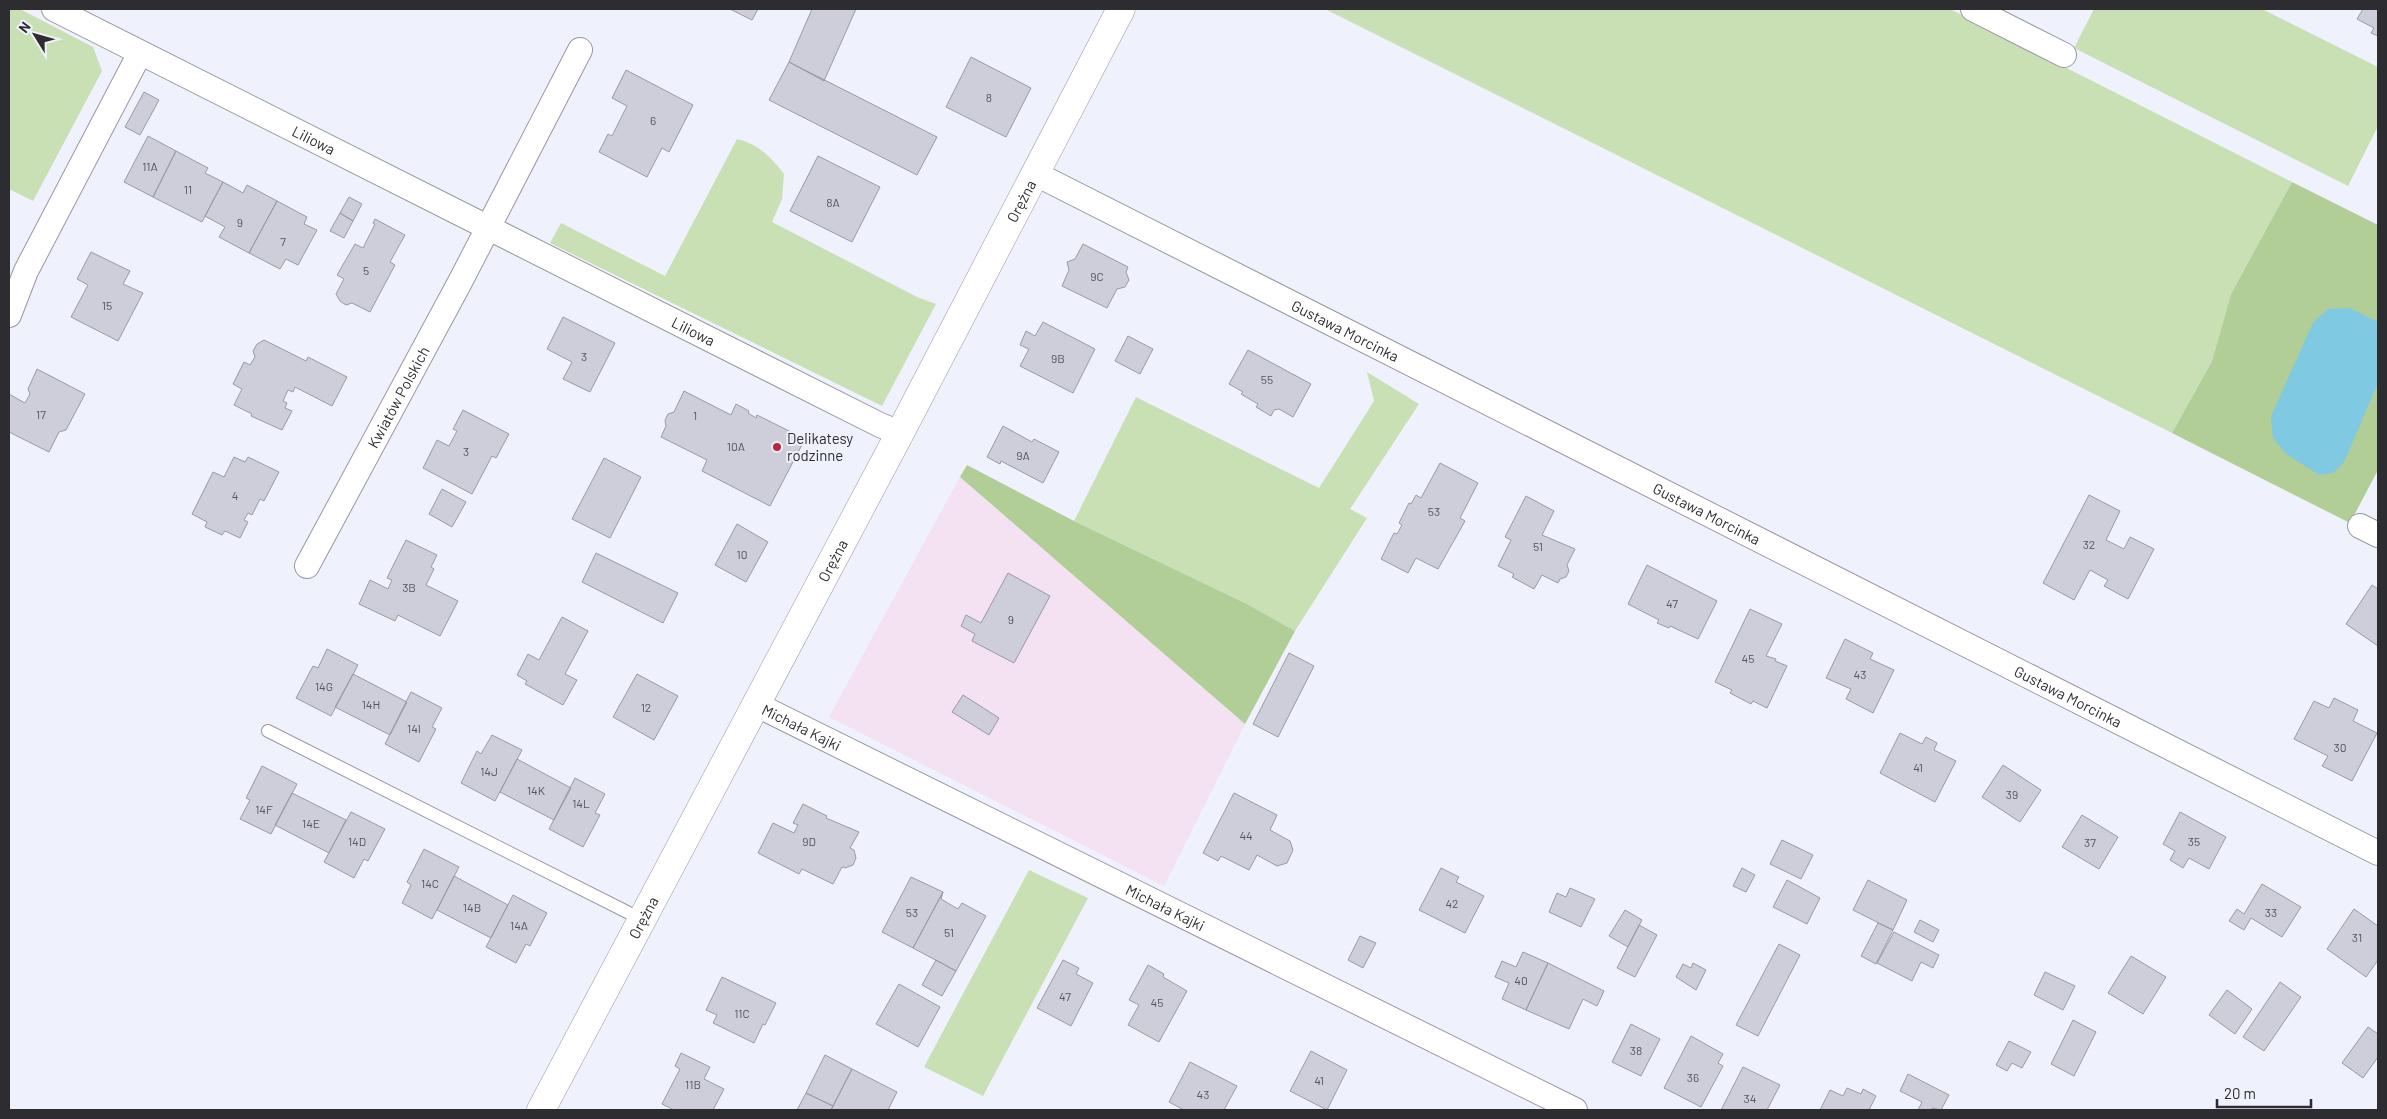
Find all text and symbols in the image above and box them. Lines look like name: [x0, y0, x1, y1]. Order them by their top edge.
north arrow: [10, 10, 60, 60]
text: N: [15, 18, 34, 36]
house number: 8: [986, 90, 992, 104]
house number: 6: [650, 113, 656, 127]
street label: Liliowa: [289, 122, 338, 158]
house number: 11A: [142, 159, 158, 173]
street label: Orężna: [1003, 177, 1039, 225]
house number: 11: [184, 182, 192, 196]
house number: 8A: [826, 195, 840, 209]
house number: 9: [237, 215, 243, 229]
house number: 7: [280, 234, 286, 248]
house number: 5: [363, 263, 369, 277]
house number: 9C: [1090, 269, 1104, 283]
street label: Gustawa Morcinka: [1289, 296, 1402, 365]
house number: 15: [102, 298, 112, 312]
street label: Liliowa: [669, 313, 718, 349]
street label: Kwiatów Polskich: [363, 343, 433, 451]
house number: 3: [581, 349, 587, 363]
house number: 9B: [1051, 351, 1065, 365]
house number: 55: [1261, 372, 1273, 386]
house number: 17: [36, 407, 46, 421]
house number: 1: [693, 408, 697, 422]
place label: Delikatesy rodzinne: [787, 429, 853, 464]
house number: 10A: [727, 439, 745, 453]
marker: Delikatesy rodzinne: [771, 441, 783, 453]
house number: 3: [463, 444, 469, 458]
house number: 9A: [1016, 448, 1030, 462]
street label: Gustawa Morcinka: [1650, 479, 1763, 548]
house number: 4: [232, 488, 238, 502]
house number: 53: [1428, 504, 1440, 518]
street label: Orężna: [814, 536, 851, 585]
house number: 32: [2083, 537, 2095, 551]
house number: 51: [1533, 539, 1543, 553]
house number: 10: [737, 547, 747, 561]
house number: 3B: [402, 580, 416, 594]
house number: 47: [1666, 596, 1678, 610]
house number: 9: [1008, 612, 1014, 626]
house number: 45: [1742, 651, 1754, 665]
street label: Gustawa Morcinka: [2011, 662, 2125, 731]
house number: 43: [1854, 667, 1866, 681]
house number: 14G: [315, 679, 333, 693]
house number: 14H: [362, 697, 380, 711]
house number: 12: [641, 700, 651, 714]
street label: Michała Kajki: [759, 700, 844, 754]
house number: 14I: [407, 721, 421, 735]
house number: 30: [2334, 740, 2346, 754]
house number: 41: [1913, 760, 1923, 774]
house number: 14J: [480, 764, 498, 778]
house number: 14K: [527, 783, 546, 797]
house number: 39: [2006, 787, 2018, 801]
house number: 14L: [572, 796, 590, 810]
house number: 14F: [255, 802, 273, 816]
house number: 14E: [302, 816, 320, 830]
house number: 44: [1239, 828, 1253, 842]
house number: 14D: [348, 834, 366, 848]
house number: 9D: [802, 834, 816, 848]
house number: 35: [2188, 834, 2200, 848]
house number: 37: [2084, 835, 2096, 849]
house number: 14C: [421, 876, 439, 890]
street label: Michała Kajki: [1123, 880, 1208, 934]
street label: Orężna: [625, 893, 662, 942]
house number: 42: [1445, 896, 1459, 910]
house number: 14B: [463, 900, 481, 914]
house number: 53: [906, 905, 918, 919]
house number: 33: [2265, 905, 2277, 919]
house number: 14A: [510, 918, 528, 932]
house number: 51: [944, 925, 954, 939]
house number: 31: [2352, 930, 2362, 944]
house number: 40: [1514, 973, 1528, 987]
house number: 47: [1059, 989, 1071, 1003]
house number: 45: [1151, 995, 1163, 1009]
house number: 11C: [734, 1006, 750, 1020]
house number: 38: [1630, 1043, 1642, 1057]
house number: 36: [1687, 1070, 1699, 1084]
house number: 41: [1314, 1073, 1324, 1087]
scale bar: [2217, 1076, 2311, 1108]
house number: 11B: [685, 1077, 701, 1091]
text: 20 m: [2224, 1084, 2256, 1102]
house number: 43: [1197, 1087, 1209, 1101]
house number: 34: [1744, 1091, 1756, 1105]

